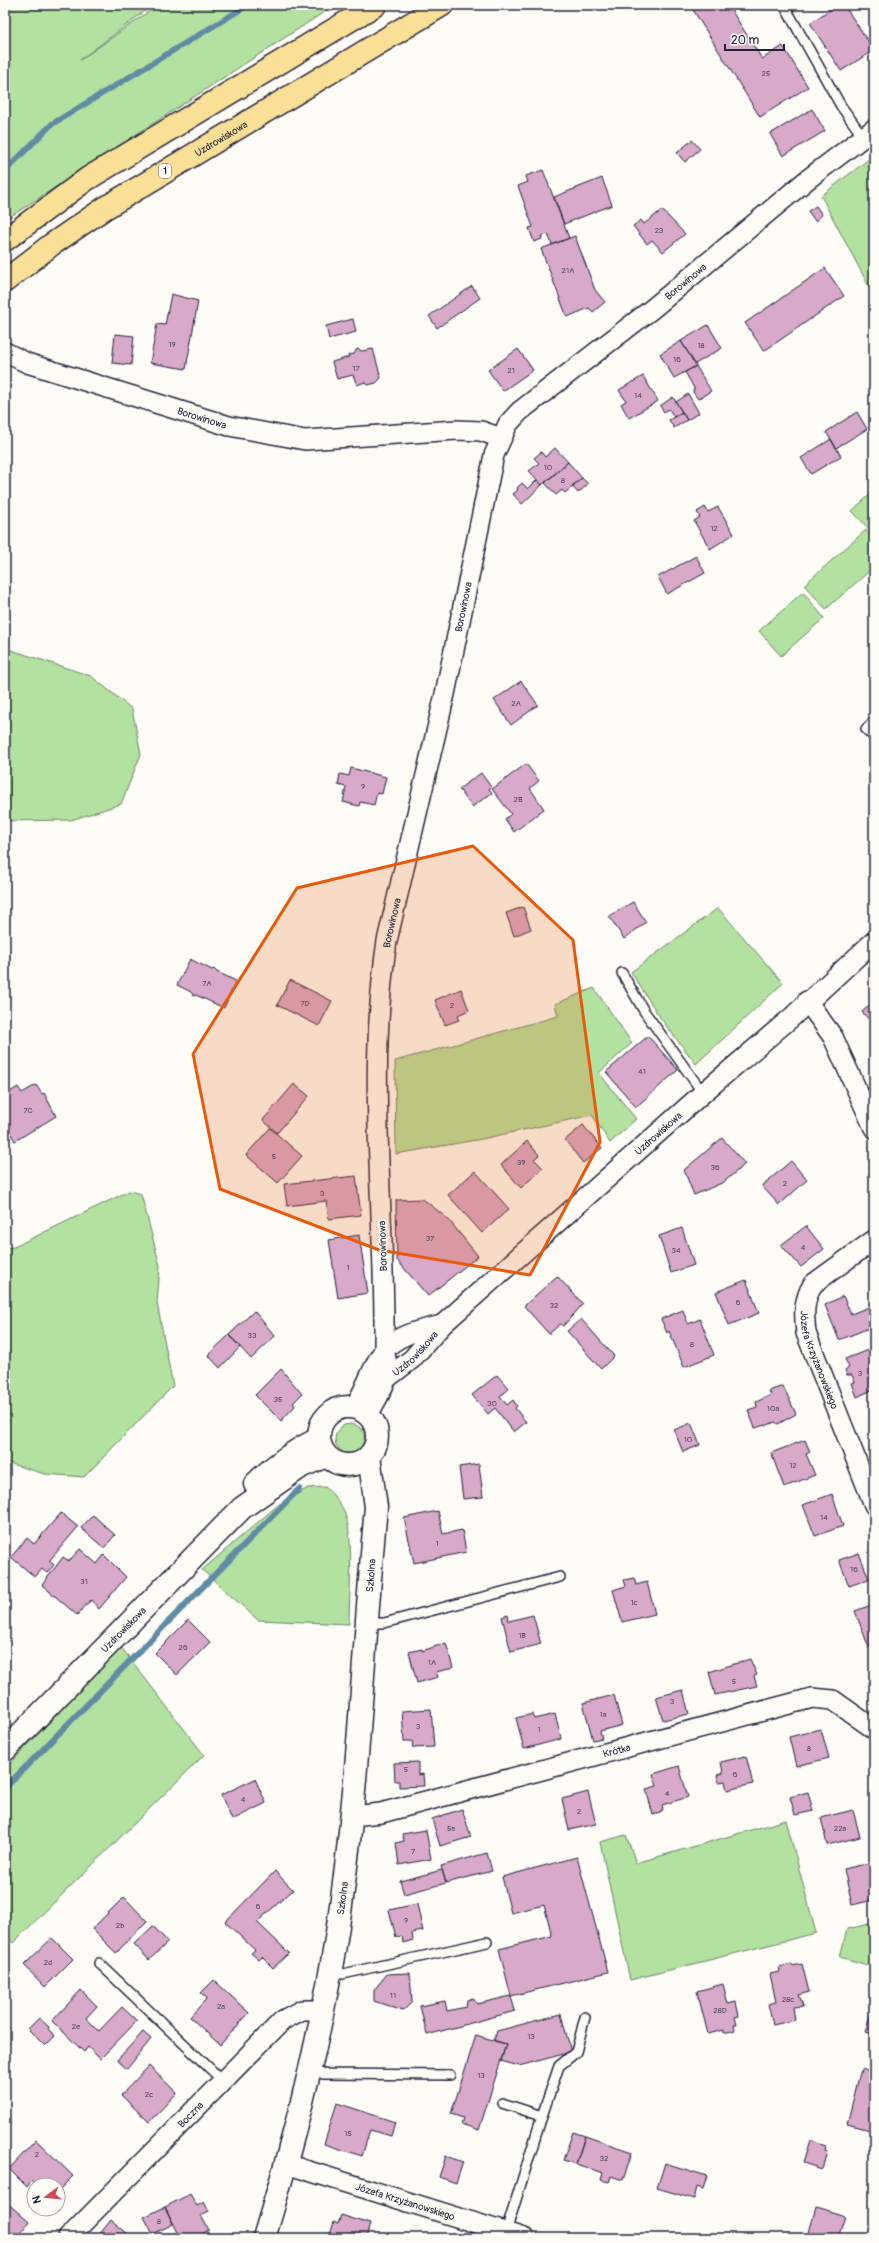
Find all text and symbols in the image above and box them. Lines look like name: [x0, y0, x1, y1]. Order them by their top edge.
scale bar: [725, 26, 784, 52]
text: 20 m: [731, 33, 760, 48]
house number: 25: [762, 69, 770, 78]
street label: Uzdrowiskowa: [193, 119, 250, 160]
road number: 1: [159, 164, 171, 178]
house number: 23: [655, 226, 664, 235]
street label: Borowinowa: [663, 261, 710, 303]
house number: 21A: [562, 266, 574, 275]
house number: 19: [168, 340, 176, 349]
house number: 18: [697, 341, 705, 350]
house number: 16: [673, 355, 681, 364]
house number: 17: [352, 364, 360, 373]
house number: 21: [507, 366, 515, 375]
house number: 14: [634, 391, 642, 400]
street label: Borowinowa: [176, 405, 228, 432]
house number: 10: [544, 463, 553, 472]
house number: 8: [561, 476, 565, 485]
house number: 12: [710, 524, 718, 533]
street label: Borowinowa: [453, 581, 475, 633]
house number: 2A: [511, 699, 521, 708]
house number: 9: [361, 782, 365, 791]
house number: 2B: [514, 795, 523, 804]
street label: Borowinowa: [381, 897, 404, 949]
house number: 7A: [202, 979, 212, 988]
house number: 7D: [300, 999, 310, 1008]
house number: 2: [450, 1001, 455, 1010]
house number: 41: [638, 1067, 646, 1076]
house number: 7C: [23, 1106, 33, 1115]
street label: Uzdrowiskowa: [632, 1109, 685, 1158]
house number: 5: [272, 1152, 276, 1161]
house number: 39: [517, 1158, 525, 1167]
house number: 36: [710, 1163, 720, 1172]
house number: 2: [783, 1179, 788, 1188]
house number: 3: [320, 1189, 325, 1198]
street label: Borowinowa: [376, 1220, 390, 1271]
house number: 37: [426, 1234, 435, 1243]
house number: 4: [801, 1243, 806, 1252]
house number: 34: [671, 1246, 681, 1255]
house number: 1: [346, 1263, 350, 1272]
house number: 6: [736, 1298, 741, 1307]
house number: 32: [550, 1301, 559, 1310]
street label: Józefa Krzyżanowskiego: [798, 1310, 841, 1411]
street label: Uzdrowiskowa: [390, 1329, 441, 1379]
house number: 33: [248, 1331, 257, 1340]
house number: 8: [690, 1340, 694, 1349]
house number: 3: [858, 1369, 863, 1378]
house number: 35: [274, 1395, 282, 1404]
house number: 30: [487, 1399, 497, 1408]
house number: 10a: [767, 1404, 779, 1413]
house number: 10: [684, 1435, 693, 1444]
house number: 12: [789, 1461, 797, 1470]
house number: 14: [820, 1513, 828, 1522]
house number: 1: [435, 1539, 439, 1548]
street label: Szkolna: [364, 1558, 379, 1593]
house number: 16: [850, 1565, 858, 1574]
house number: 31: [80, 1577, 88, 1586]
house number: 1c: [630, 1598, 638, 1607]
street label: Uzdrowiskowa: [99, 1604, 149, 1655]
house number: 1B: [518, 1631, 526, 1640]
house number: 26: [178, 1643, 188, 1652]
house number: 1A: [428, 1658, 436, 1667]
house number: 5: [732, 1677, 736, 1686]
house number: 3: [670, 1697, 675, 1706]
house number: 1a: [600, 1710, 607, 1719]
house number: 3: [416, 1722, 421, 1731]
house number: 1: [537, 1725, 541, 1734]
street label: Krótka: [602, 1742, 632, 1761]
house number: 8: [807, 1744, 811, 1753]
house number: 5: [404, 1765, 408, 1774]
house number: 6: [733, 1770, 738, 1779]
house number: 4: [665, 1789, 670, 1798]
house number: 4: [241, 1795, 246, 1804]
house number: 2: [577, 1807, 582, 1816]
house number: 5a: [447, 1824, 455, 1833]
house number: 22a: [834, 1824, 847, 1833]
house number: 7: [411, 1847, 416, 1856]
street label: Szkolna: [335, 1881, 351, 1916]
house number: 6: [256, 1902, 261, 1911]
house number: 9: [404, 1916, 408, 1925]
house number: 2b: [116, 1921, 124, 1930]
house number: 2d: [44, 1958, 52, 1967]
house number: 11: [390, 1991, 396, 2000]
house number: 28c: [782, 1995, 794, 2004]
house number: 2a: [217, 2002, 225, 2011]
house number: 28D: [713, 2006, 727, 2015]
house number: 2e: [72, 2022, 80, 2031]
house number: 13: [527, 2032, 535, 2041]
house number: 13: [477, 2071, 485, 2080]
house number: 2c: [145, 2090, 153, 2099]
street label: Boczna: [175, 2099, 207, 2130]
house number: 15: [344, 2129, 352, 2138]
house number: 2: [35, 2150, 40, 2159]
house number: 32: [600, 2154, 609, 2163]
north arrow: [26, 2177, 66, 2217]
street label: Józefa Krzyżanowskiego: [354, 2181, 457, 2223]
text: N: [29, 2194, 44, 2205]
house number: 8: [157, 2217, 161, 2226]

